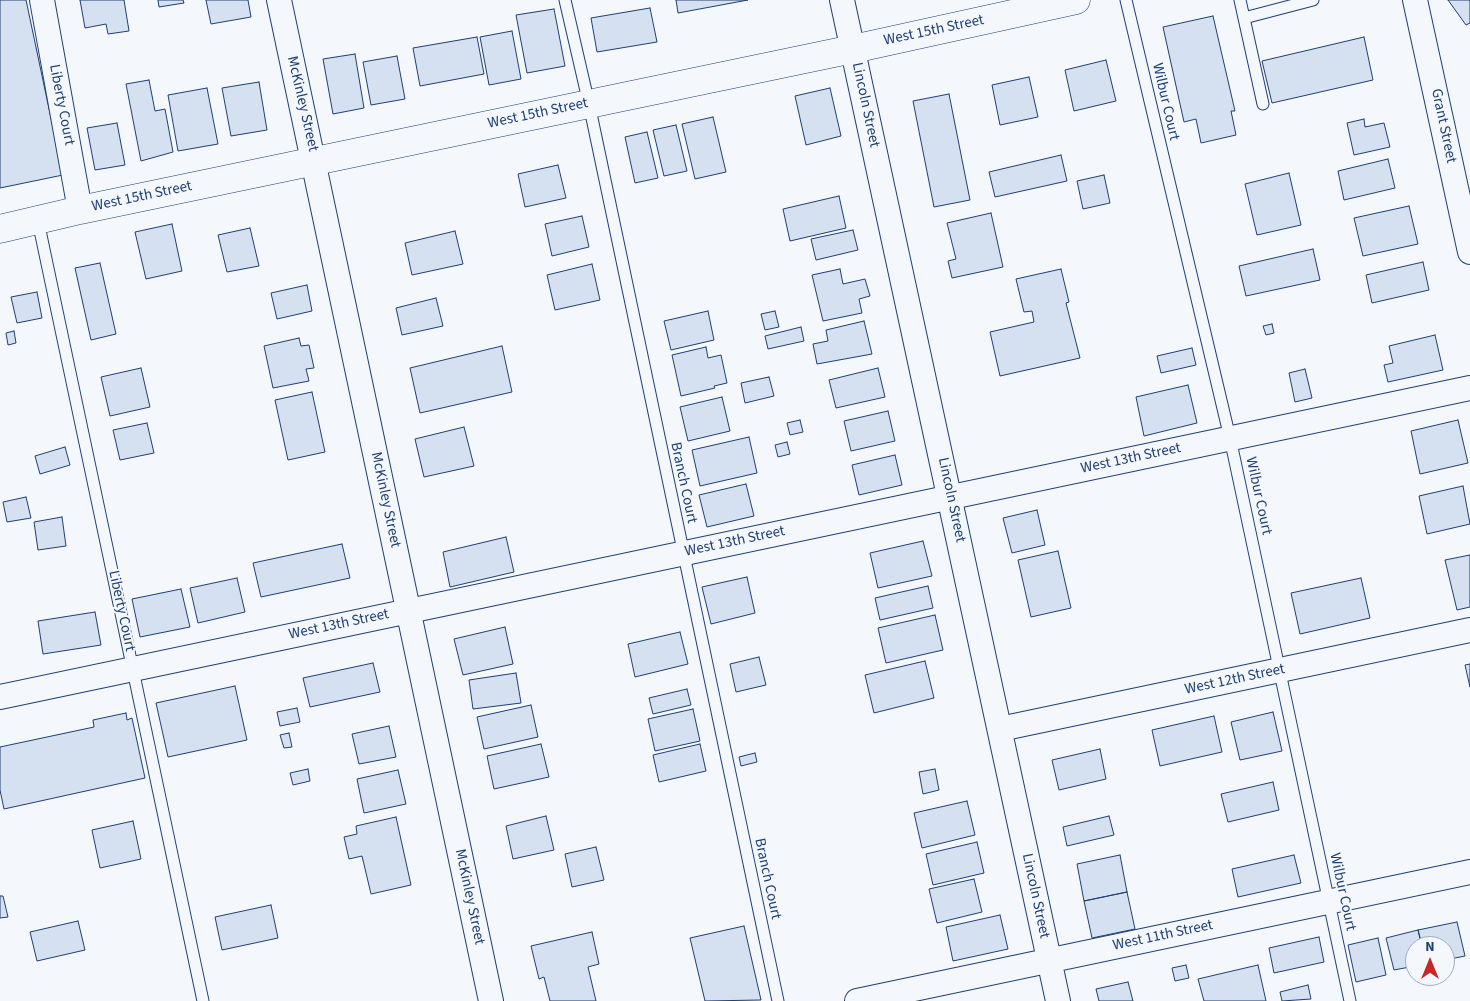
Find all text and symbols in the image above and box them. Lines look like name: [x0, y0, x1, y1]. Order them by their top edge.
street label: West 15th Street: [882, 12, 986, 50]
street label: McKinley Street: [282, 55, 322, 153]
street label: Lincoln Street: [847, 61, 883, 149]
street label: Wilbur Court: [1147, 61, 1183, 143]
street label: Liberty Court: [44, 63, 78, 147]
street label: Grant Street: [1426, 87, 1460, 165]
street label: West 15th Street: [486, 95, 590, 133]
street label: West 15th Street: [90, 178, 194, 216]
street label: West 13th Street: [1079, 440, 1183, 478]
street label: Branch Court: [666, 441, 700, 525]
street label: McKinley Street: [366, 451, 404, 549]
street label: Wilbur Court: [1241, 455, 1275, 537]
street label: Lincoln Street: [933, 456, 969, 544]
street label: West 13th Street: [683, 523, 787, 561]
street label: Liberty Court: [104, 569, 138, 653]
street label: West 13th Street: [287, 606, 391, 644]
street label: West 12th Street: [1183, 661, 1287, 699]
street label: Branch Court: [750, 837, 784, 921]
street label: McKinley Street: [450, 848, 488, 946]
street label: Wilbur Court: [1325, 851, 1359, 933]
street label: Lincoln Street: [1017, 852, 1053, 940]
street label: West 11th Street: [1111, 917, 1215, 955]
north arrow: [1405, 936, 1455, 986]
text: N: [1425, 937, 1435, 957]

